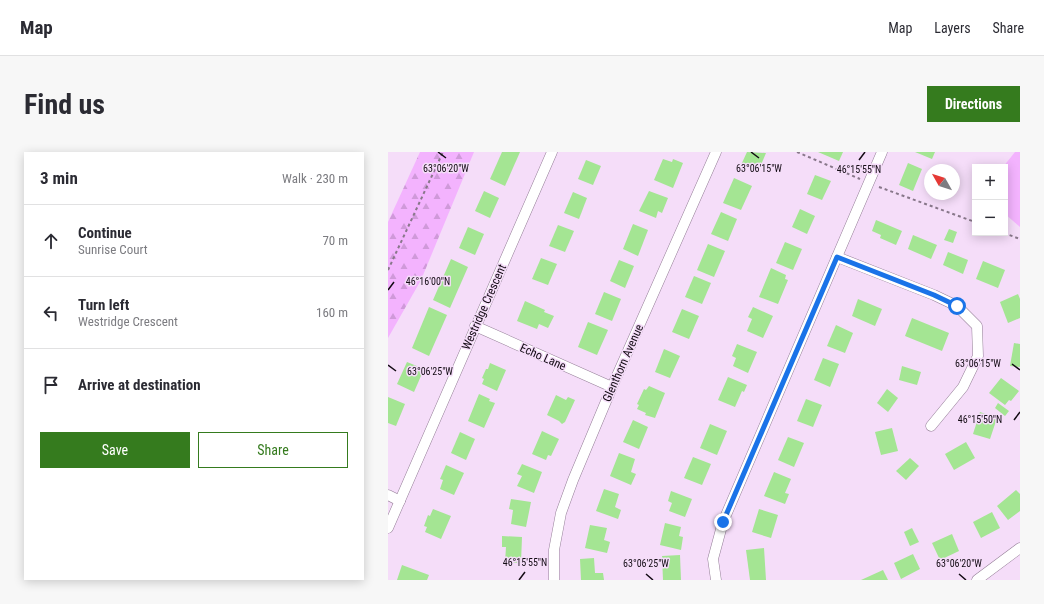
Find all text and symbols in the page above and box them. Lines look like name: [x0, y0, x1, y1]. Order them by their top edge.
text: Map: [20, 16, 53, 39]
text: Map: [888, 20, 912, 36]
text: Layers: [934, 20, 971, 36]
text: Share: [993, 20, 1024, 36]
button: Directions: [927, 86, 1020, 122]
text: Find us: [24, 88, 105, 121]
text: 63°06'20"W: [423, 163, 469, 174]
text: 63°06'15"W: [736, 163, 782, 174]
text: 46°15'55"N: [837, 164, 881, 175]
north arrow: [924, 164, 960, 200]
map controls: [972, 164, 1008, 236]
button: +: [972, 164, 1008, 200]
text: 3 min: [40, 168, 78, 188]
text: Walk · 230 m: [282, 171, 348, 186]
button: −: [972, 200, 1008, 236]
text: Continue: [78, 224, 132, 242]
icon: ahead: [40, 230, 62, 252]
text: 70 m: [322, 233, 348, 248]
text: Sunrise Court: [78, 242, 148, 257]
street label: Westridge Crescent: [459, 262, 509, 352]
text: 46°16'00"N: [406, 276, 450, 287]
text: Turn left: [78, 296, 129, 314]
route start: [948, 297, 966, 315]
icon: left: [40, 302, 62, 324]
text: 160 m: [316, 305, 348, 320]
text: Westridge Crescent: [78, 314, 178, 329]
street label: Glenthorn Avenue: [600, 322, 647, 404]
street label: Echo Lane: [518, 341, 569, 373]
text: 63°06'15"W: [955, 358, 1001, 369]
text: 63°06'25"W: [407, 366, 453, 377]
icon: arrive: [40, 374, 62, 396]
text: Arrive at destination: [78, 376, 201, 394]
text: 46°15'50"N: [958, 414, 1002, 425]
button: Save: [40, 432, 190, 468]
button: Share: [198, 432, 348, 468]
route end: [714, 513, 732, 531]
text: 46°15'55"N: [503, 557, 547, 568]
text: 63°06'25"W: [623, 558, 669, 569]
text: 63°06'20"W: [936, 558, 982, 569]

